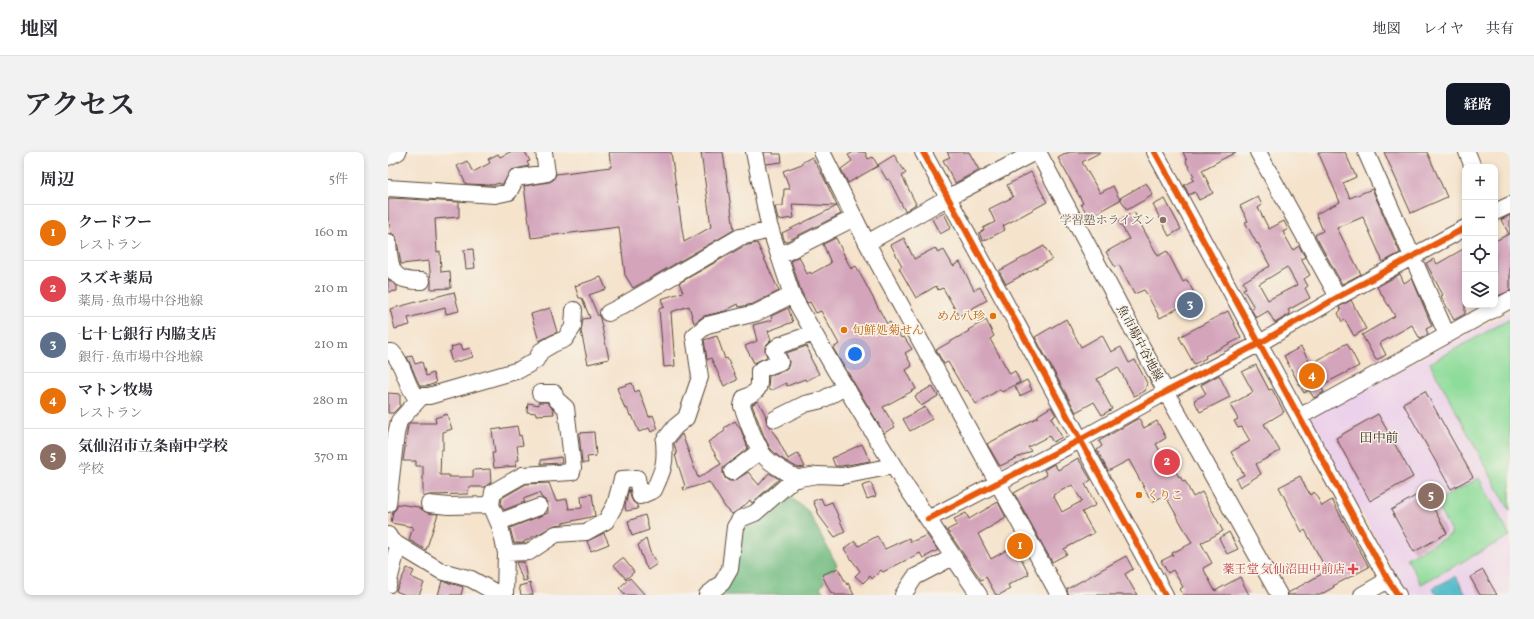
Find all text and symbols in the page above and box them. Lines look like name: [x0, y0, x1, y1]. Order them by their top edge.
text: 地図: [20, 17, 58, 43]
text: 地図: [1373, 20, 1401, 39]
text: レイヤ: [1423, 20, 1464, 39]
text: 共有: [1486, 20, 1514, 39]
button: 経路: [1446, 83, 1510, 125]
text: アクセス: [24, 87, 135, 126]
map controls: [1462, 164, 1498, 308]
button: +: [1462, 164, 1498, 200]
text: 周辺: [40, 169, 74, 192]
text: 5件: [329, 171, 348, 189]
button: −: [1462, 200, 1498, 236]
text: クードフー: [78, 213, 152, 234]
place label: 学習塾ホライズン: [1059, 213, 1155, 229]
marker: 学習塾ホライズン: [1158, 215, 1168, 225]
text: 1: [50, 224, 56, 242]
text: 160 m: [314, 224, 348, 242]
button: locate: [1462, 236, 1498, 272]
text: レストラン: [78, 237, 143, 255]
text: スズキ薬局: [78, 269, 153, 290]
button: layers: [1462, 272, 1498, 308]
text: 2: [50, 280, 56, 298]
text: 210 m: [314, 280, 348, 298]
pin: 3: [1177, 290, 1203, 320]
text: 薬局 · 魚市場中谷地線: [78, 293, 203, 311]
street label: 魚市場中谷地線: [1112, 303, 1166, 384]
place label: めん八珍: [937, 309, 985, 325]
marker: めん八珍: [988, 311, 998, 321]
place label: 旬鮮処菊せん: [852, 323, 924, 339]
text: 七十七銀行 内脇支店: [78, 325, 216, 346]
marker: 旬鮮処菊せん: [839, 325, 849, 335]
text: 3: [50, 336, 56, 354]
text: 210 m: [314, 336, 348, 354]
your location: [845, 344, 865, 364]
text: 銀行 · 魚市場中谷地線: [78, 349, 203, 367]
pin: 4: [1299, 361, 1325, 391]
text: マトン牧場: [78, 381, 153, 402]
text: 4: [49, 392, 57, 410]
text: 280 m: [312, 392, 348, 410]
text: レストラン: [78, 405, 143, 423]
district label: 田中前: [1359, 430, 1399, 448]
text: 気仙沼市立条南中学校: [78, 437, 228, 458]
pin: 2: [1154, 447, 1180, 477]
text: 5: [50, 448, 56, 466]
text: 370 m: [314, 448, 348, 466]
text: 学校: [78, 461, 104, 479]
pin: 5: [1418, 481, 1444, 511]
place label: くりこ: [1147, 488, 1183, 504]
marker: くりこ: [1134, 490, 1144, 500]
pin: 1: [1007, 531, 1033, 561]
place label: 薬王堂 気仙沼田中前店: [1223, 562, 1345, 578]
marker: 薬王堂 気仙沼田中前店: [1348, 564, 1358, 574]

